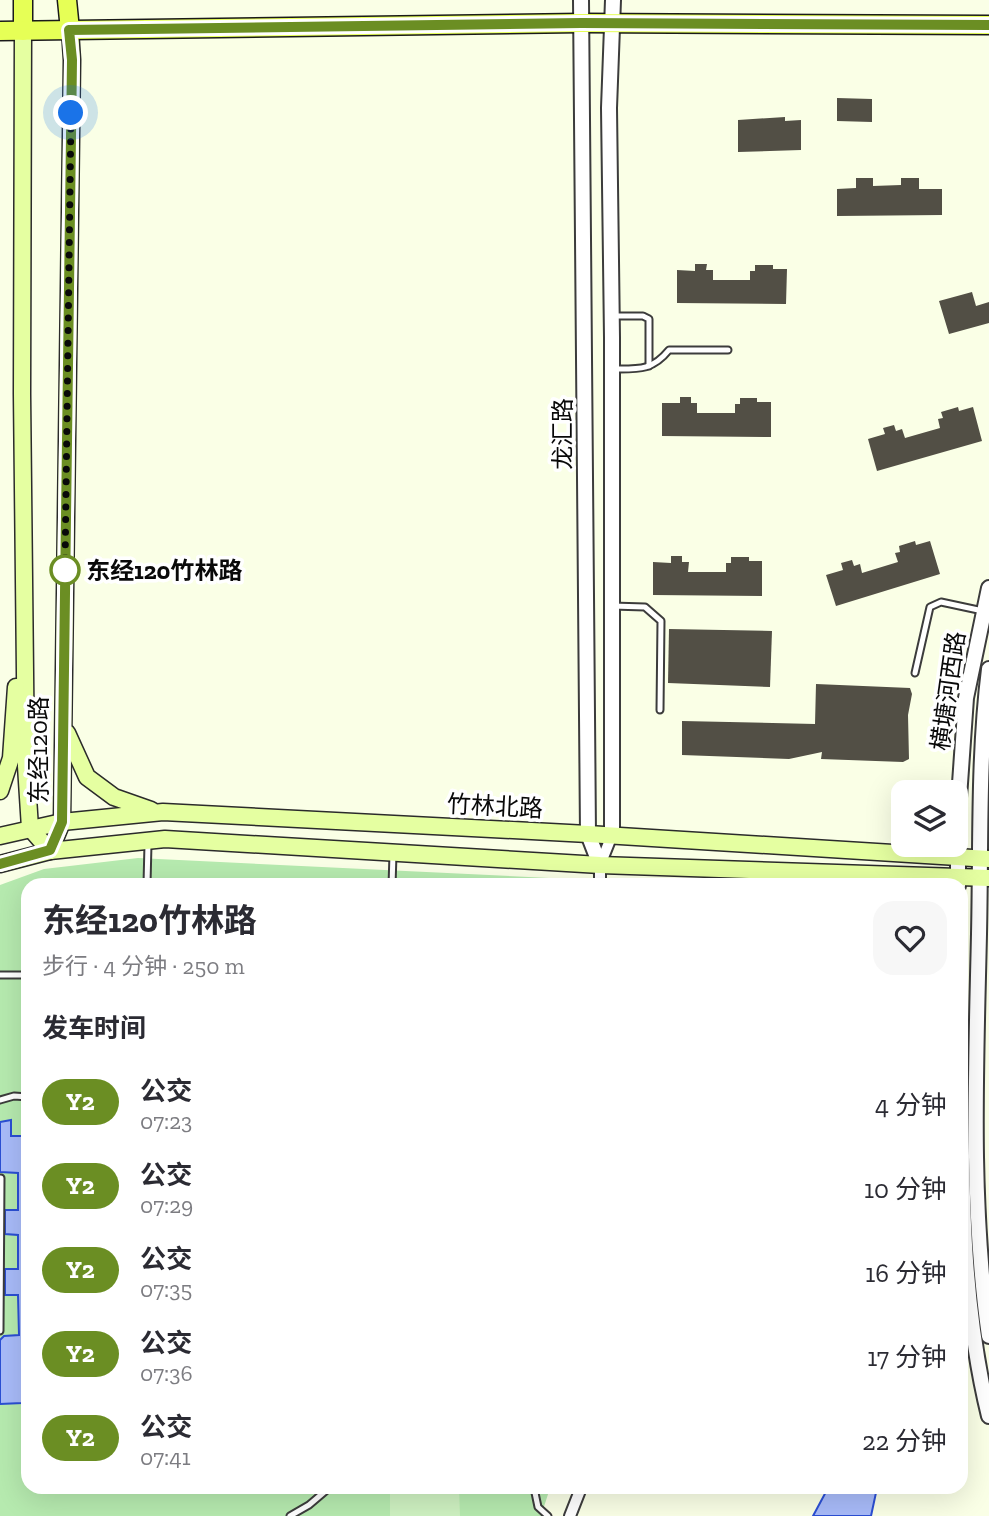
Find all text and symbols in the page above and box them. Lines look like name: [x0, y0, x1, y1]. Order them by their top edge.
your location: [53, 95, 88, 130]
street label: 龙汇路: [548, 398, 577, 470]
marker: 东经120竹林路: [50, 555, 80, 585]
place label: 东经120竹林路: [86, 556, 242, 585]
street label: 横塘河西路: [925, 630, 971, 752]
street label: 东经120路: [24, 696, 53, 804]
map controls: [891, 780, 968, 857]
button: layers: [891, 780, 968, 857]
street label: 竹林北路: [446, 789, 544, 823]
text: 东经120竹林路: [42, 901, 257, 940]
button: heart: [873, 901, 947, 975]
text: 步行 · 4 分钟 · 250 m: [42, 952, 245, 980]
text: 发车时间: [42, 1012, 146, 1044]
text: 公交: [140, 1075, 192, 1107]
text: Y2: [66, 1087, 95, 1116]
text: 4 分钟: [875, 1089, 947, 1121]
text: 07:23: [140, 1107, 192, 1135]
text: 公交: [140, 1159, 192, 1191]
text: Y2: [66, 1171, 95, 1200]
text: 10 分钟: [864, 1173, 947, 1205]
text: 07:29: [140, 1191, 193, 1219]
text: 公交: [140, 1243, 192, 1275]
text: Y2: [66, 1255, 95, 1284]
text: 16 分钟: [865, 1257, 947, 1289]
text: 07:35: [140, 1275, 192, 1303]
text: 公交: [140, 1327, 192, 1359]
text: Y2: [66, 1339, 95, 1368]
text: 17 分钟: [867, 1341, 947, 1373]
text: 07:36: [140, 1359, 193, 1387]
text: 公交: [140, 1411, 192, 1443]
text: Y2: [66, 1423, 95, 1452]
text: 22 分钟: [862, 1425, 947, 1457]
text: 07:41: [140, 1443, 191, 1471]

